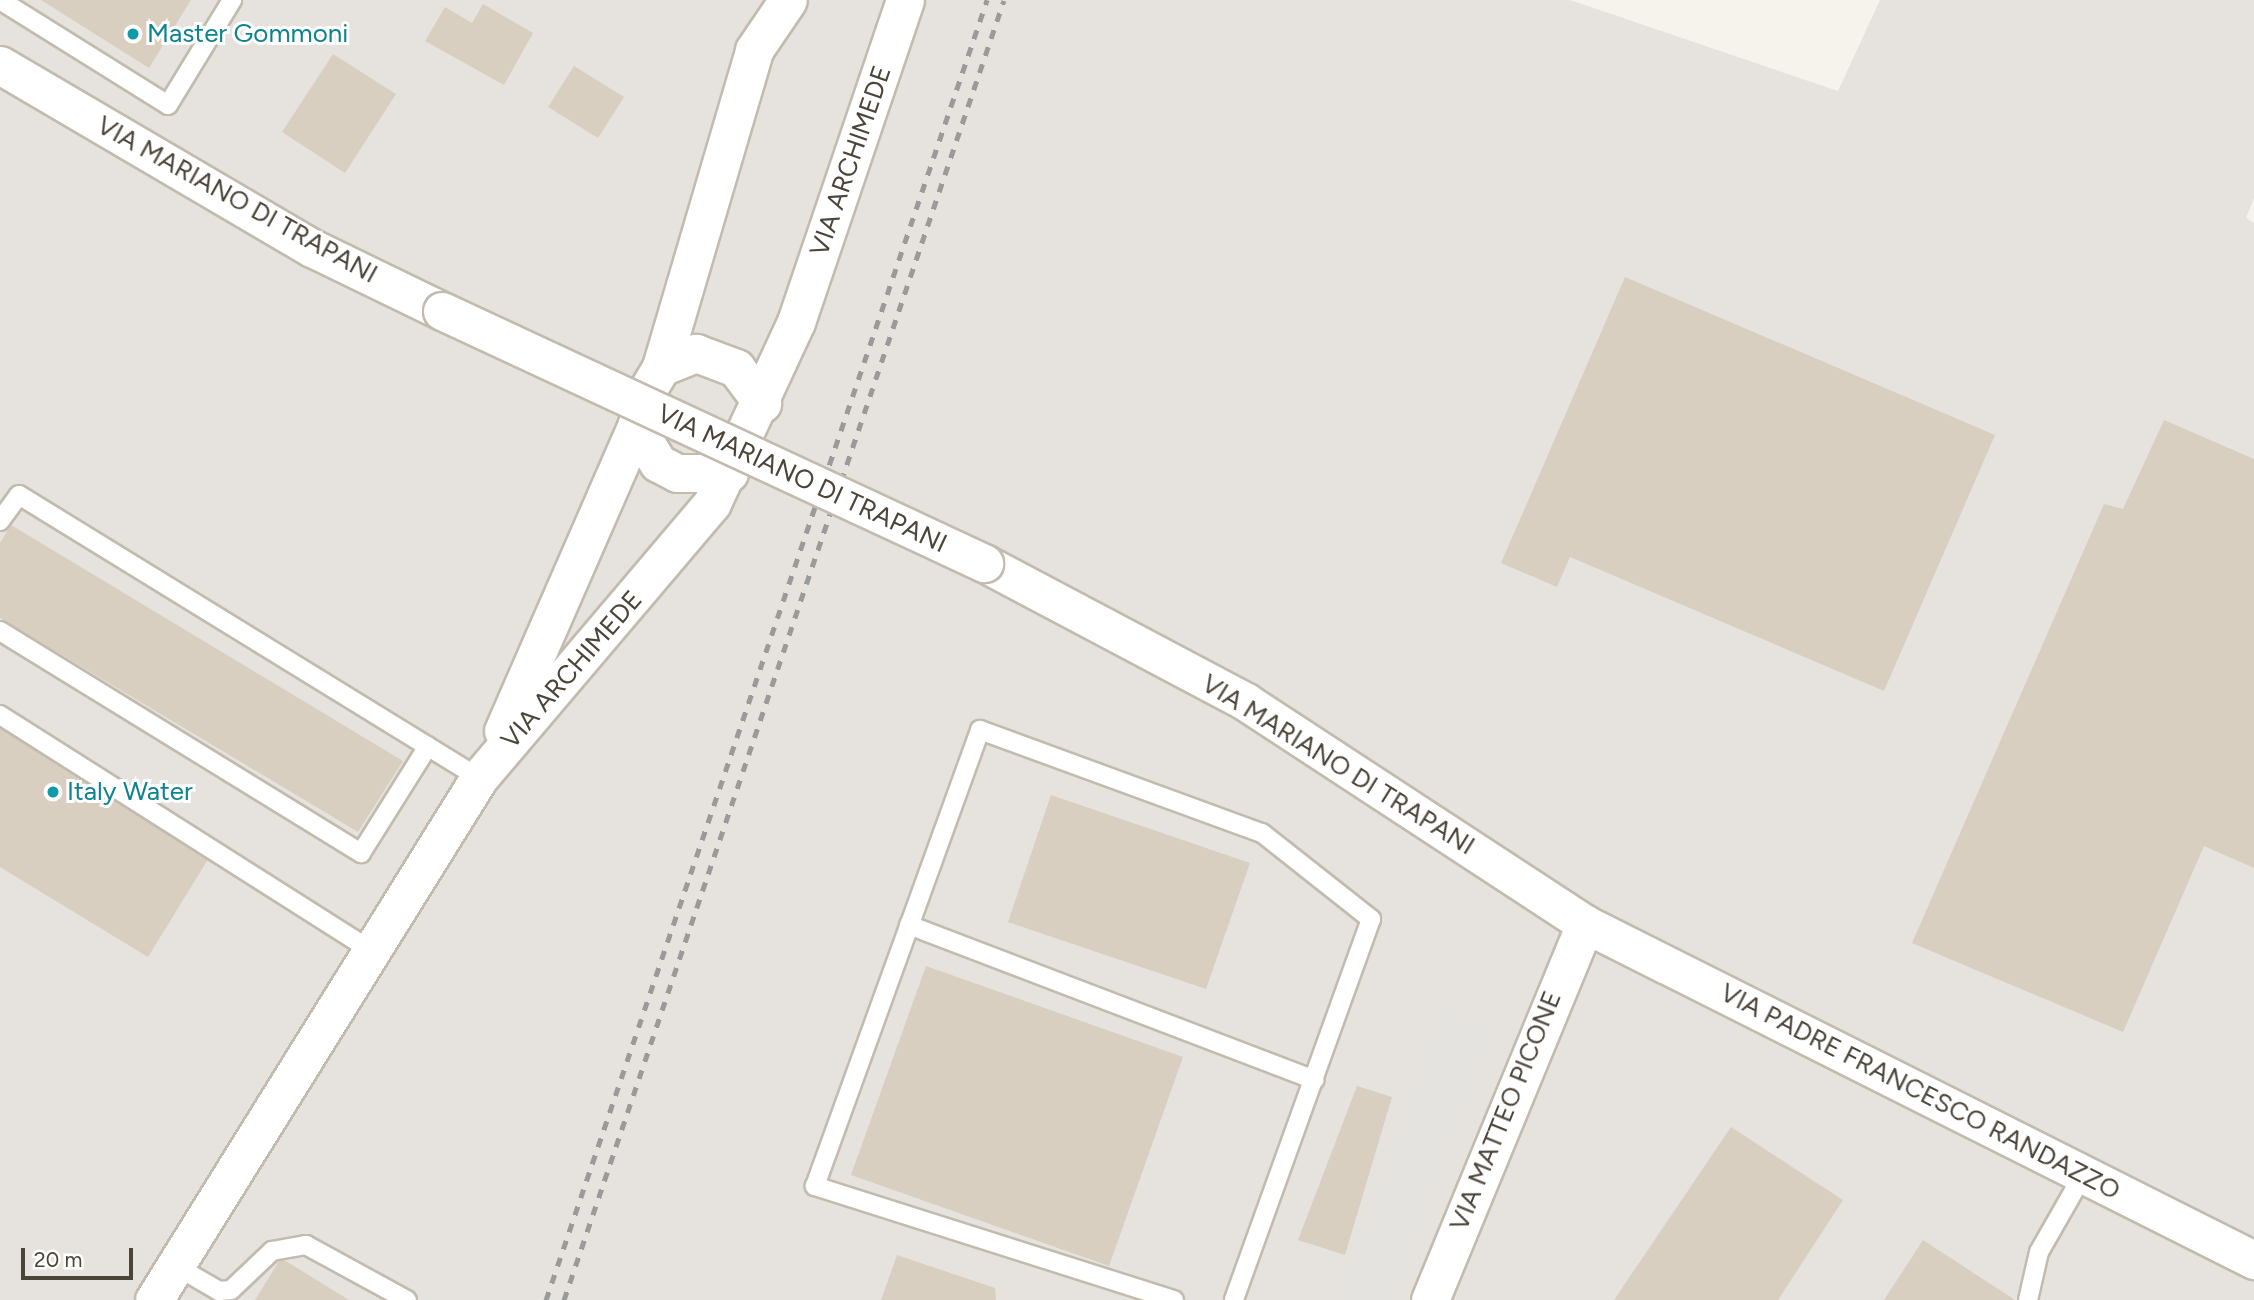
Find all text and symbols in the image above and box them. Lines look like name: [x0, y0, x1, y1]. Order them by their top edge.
place label: Master Gommoni: [147, 18, 348, 50]
marker: Master Gommoni: [125, 26, 141, 42]
street label: VIA ARCHIMEDE: [804, 62, 898, 260]
street label: VIA MARIANO DI TRAPANI: [91, 110, 383, 290]
street label: VIA MARIANO DI TRAPANI: [652, 398, 952, 560]
street label: VIA ARCHIMEDE: [495, 585, 649, 755]
street label: VIA MARIANO DI TRAPANI: [1196, 668, 1480, 862]
place label: Italy Water: [67, 776, 193, 808]
marker: Italy Water: [45, 784, 61, 800]
street label: VIA PADRE FRANCESCO RANDAZZO: [1715, 977, 2125, 1207]
street label: VIA MATTEO PICONE: [1444, 987, 1568, 1235]
scale bar: [24, 1234, 136, 1278]
text: 20 m: [34, 1247, 82, 1272]

